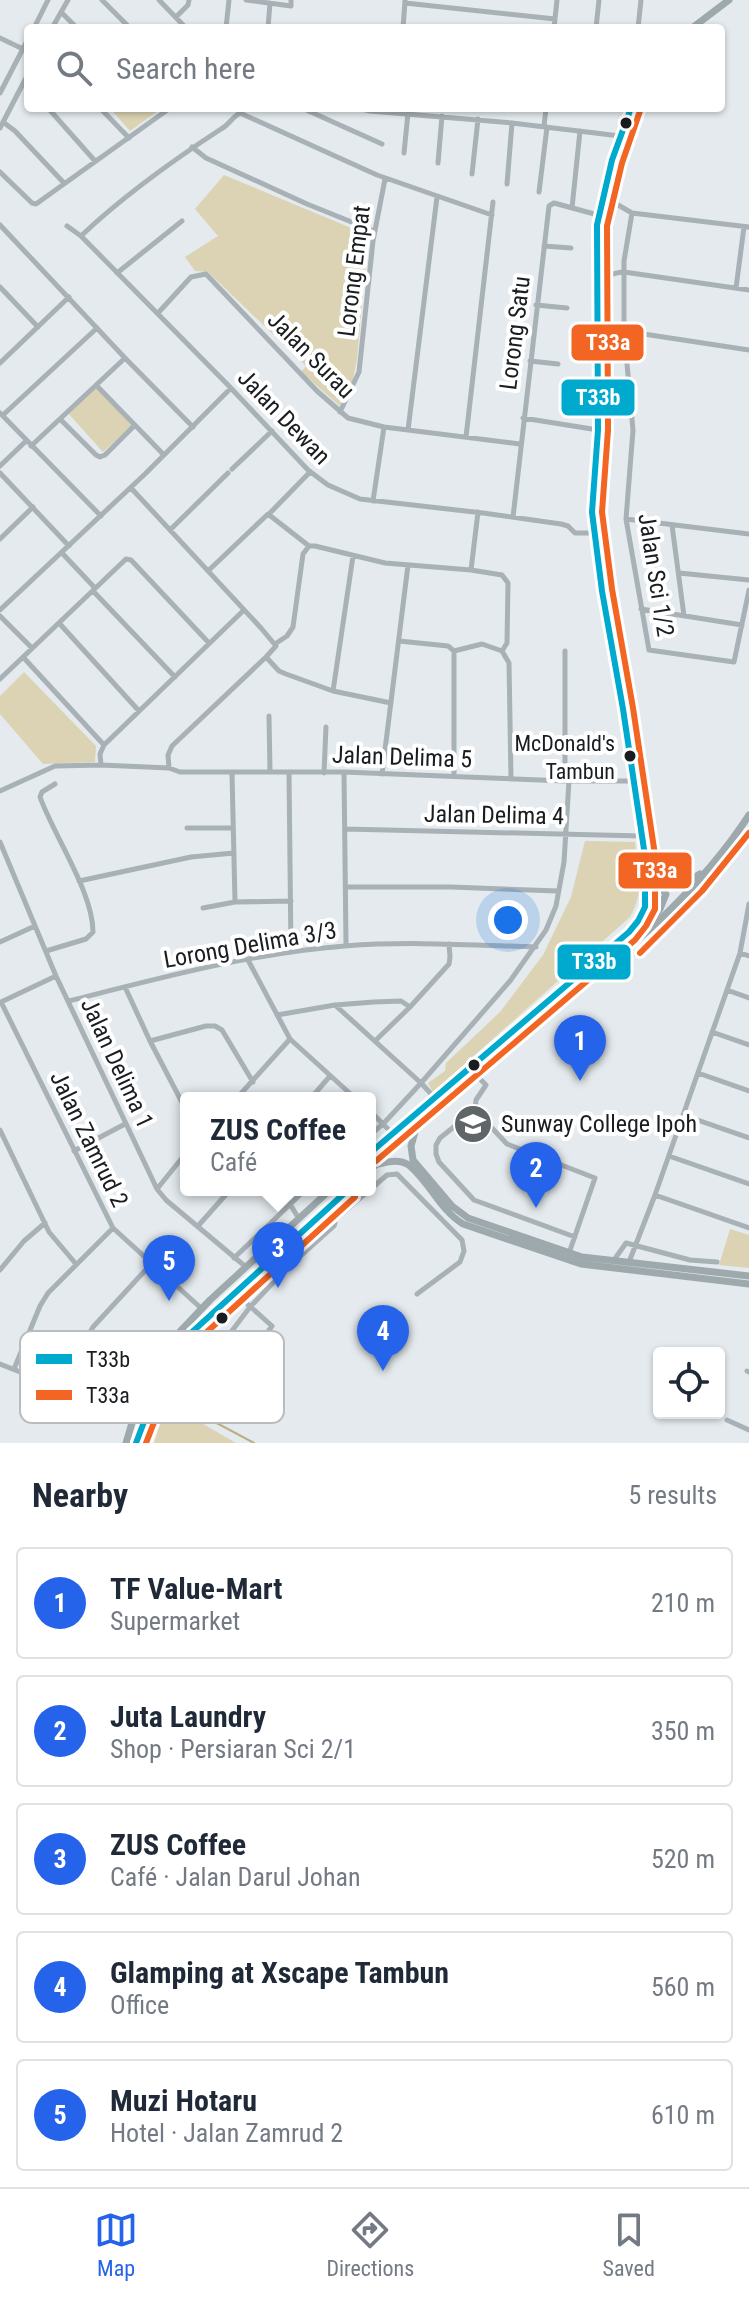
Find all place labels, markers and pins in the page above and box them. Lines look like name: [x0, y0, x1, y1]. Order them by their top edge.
unlabelled marker: [618, 115, 634, 131]
place label: McDonald's Tambun: [514, 731, 615, 784]
marker: McDonald's Tambun: [622, 748, 638, 764]
pin: 1: [554, 1015, 606, 1081]
unlabelled marker: [466, 1057, 482, 1073]
school or university icon: Sunway College Ipoh: [452, 1103, 494, 1145]
place label: Sunway College Ipoh: [501, 1110, 697, 1138]
pin: 2: [510, 1142, 562, 1208]
pin: 3: [252, 1222, 304, 1288]
pin: 5: [143, 1235, 195, 1301]
pin: 4: [357, 1305, 409, 1371]
unlabelled marker: [214, 1310, 230, 1326]

